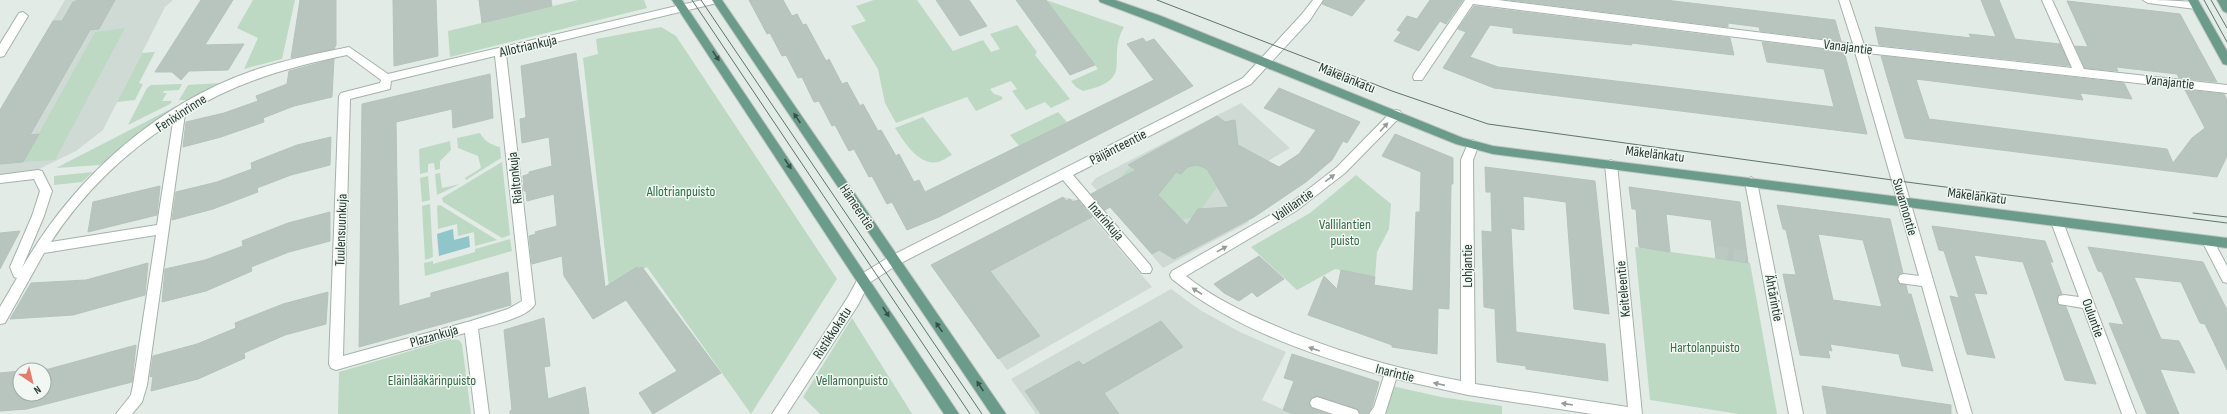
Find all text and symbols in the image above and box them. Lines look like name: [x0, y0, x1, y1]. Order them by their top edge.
street label: Allotriankuja: [497, 31, 558, 61]
street label: Vanajantie: [1823, 36, 1873, 58]
one-way arrow: [712, 50, 719, 62]
street label: Mäkelänkatu: [1316, 59, 1378, 97]
street label: Vanajantie: [2145, 71, 2195, 93]
street label: Fenixinrinne: [152, 90, 210, 136]
one-way arrow: [793, 113, 801, 123]
one-way arrow: [1380, 122, 1389, 132]
street label: Päijänteentie: [1087, 125, 1149, 169]
street label: Mäkelänkatu: [1625, 142, 1686, 166]
street label: Rialtonkuja: [504, 151, 526, 205]
one-way arrow: [784, 159, 792, 169]
one-way arrow: [1325, 174, 1336, 183]
street label: Suvannontie: [1889, 176, 1921, 238]
street label: Hämeentie: [836, 181, 878, 233]
park label: Allotrianpuisto: [646, 183, 716, 200]
street label: Mäkelänkatu: [1947, 184, 2008, 208]
street label: Vallilantie: [1269, 185, 1317, 225]
street label: Tuulensuunkuja: [331, 194, 351, 266]
street label: Inarinkuja: [1085, 198, 1127, 244]
park label: Vallilantien puisto: [1319, 216, 1371, 249]
street label: Lohjantie: [1459, 244, 1476, 288]
one-way arrow: [1216, 246, 1228, 253]
street label: Keiteleentie: [1612, 260, 1634, 318]
street label: Ähtärintie: [1761, 272, 1787, 323]
one-way arrow: [1192, 287, 1202, 295]
street label: Ouluntie: [2078, 296, 2108, 340]
street label: Ristikkokatu: [809, 304, 855, 362]
one-way arrow: [882, 307, 890, 317]
street label: Plazankuja: [408, 321, 460, 351]
one-way arrow: [935, 321, 943, 332]
park label: Hartolanpuisto: [1670, 339, 1740, 356]
one-way arrow: [1307, 345, 1319, 351]
street label: Inarintie: [1374, 360, 1416, 386]
north arrow: [12, 362, 52, 402]
park label: Eläinlääkärinpuisto: [388, 372, 476, 389]
park label: Vellamonpuisto: [816, 372, 888, 389]
one-way arrow: [1432, 380, 1445, 386]
one-way arrow: [976, 381, 984, 392]
text: N: [31, 383, 44, 397]
one-way arrow: [1561, 401, 1573, 407]

